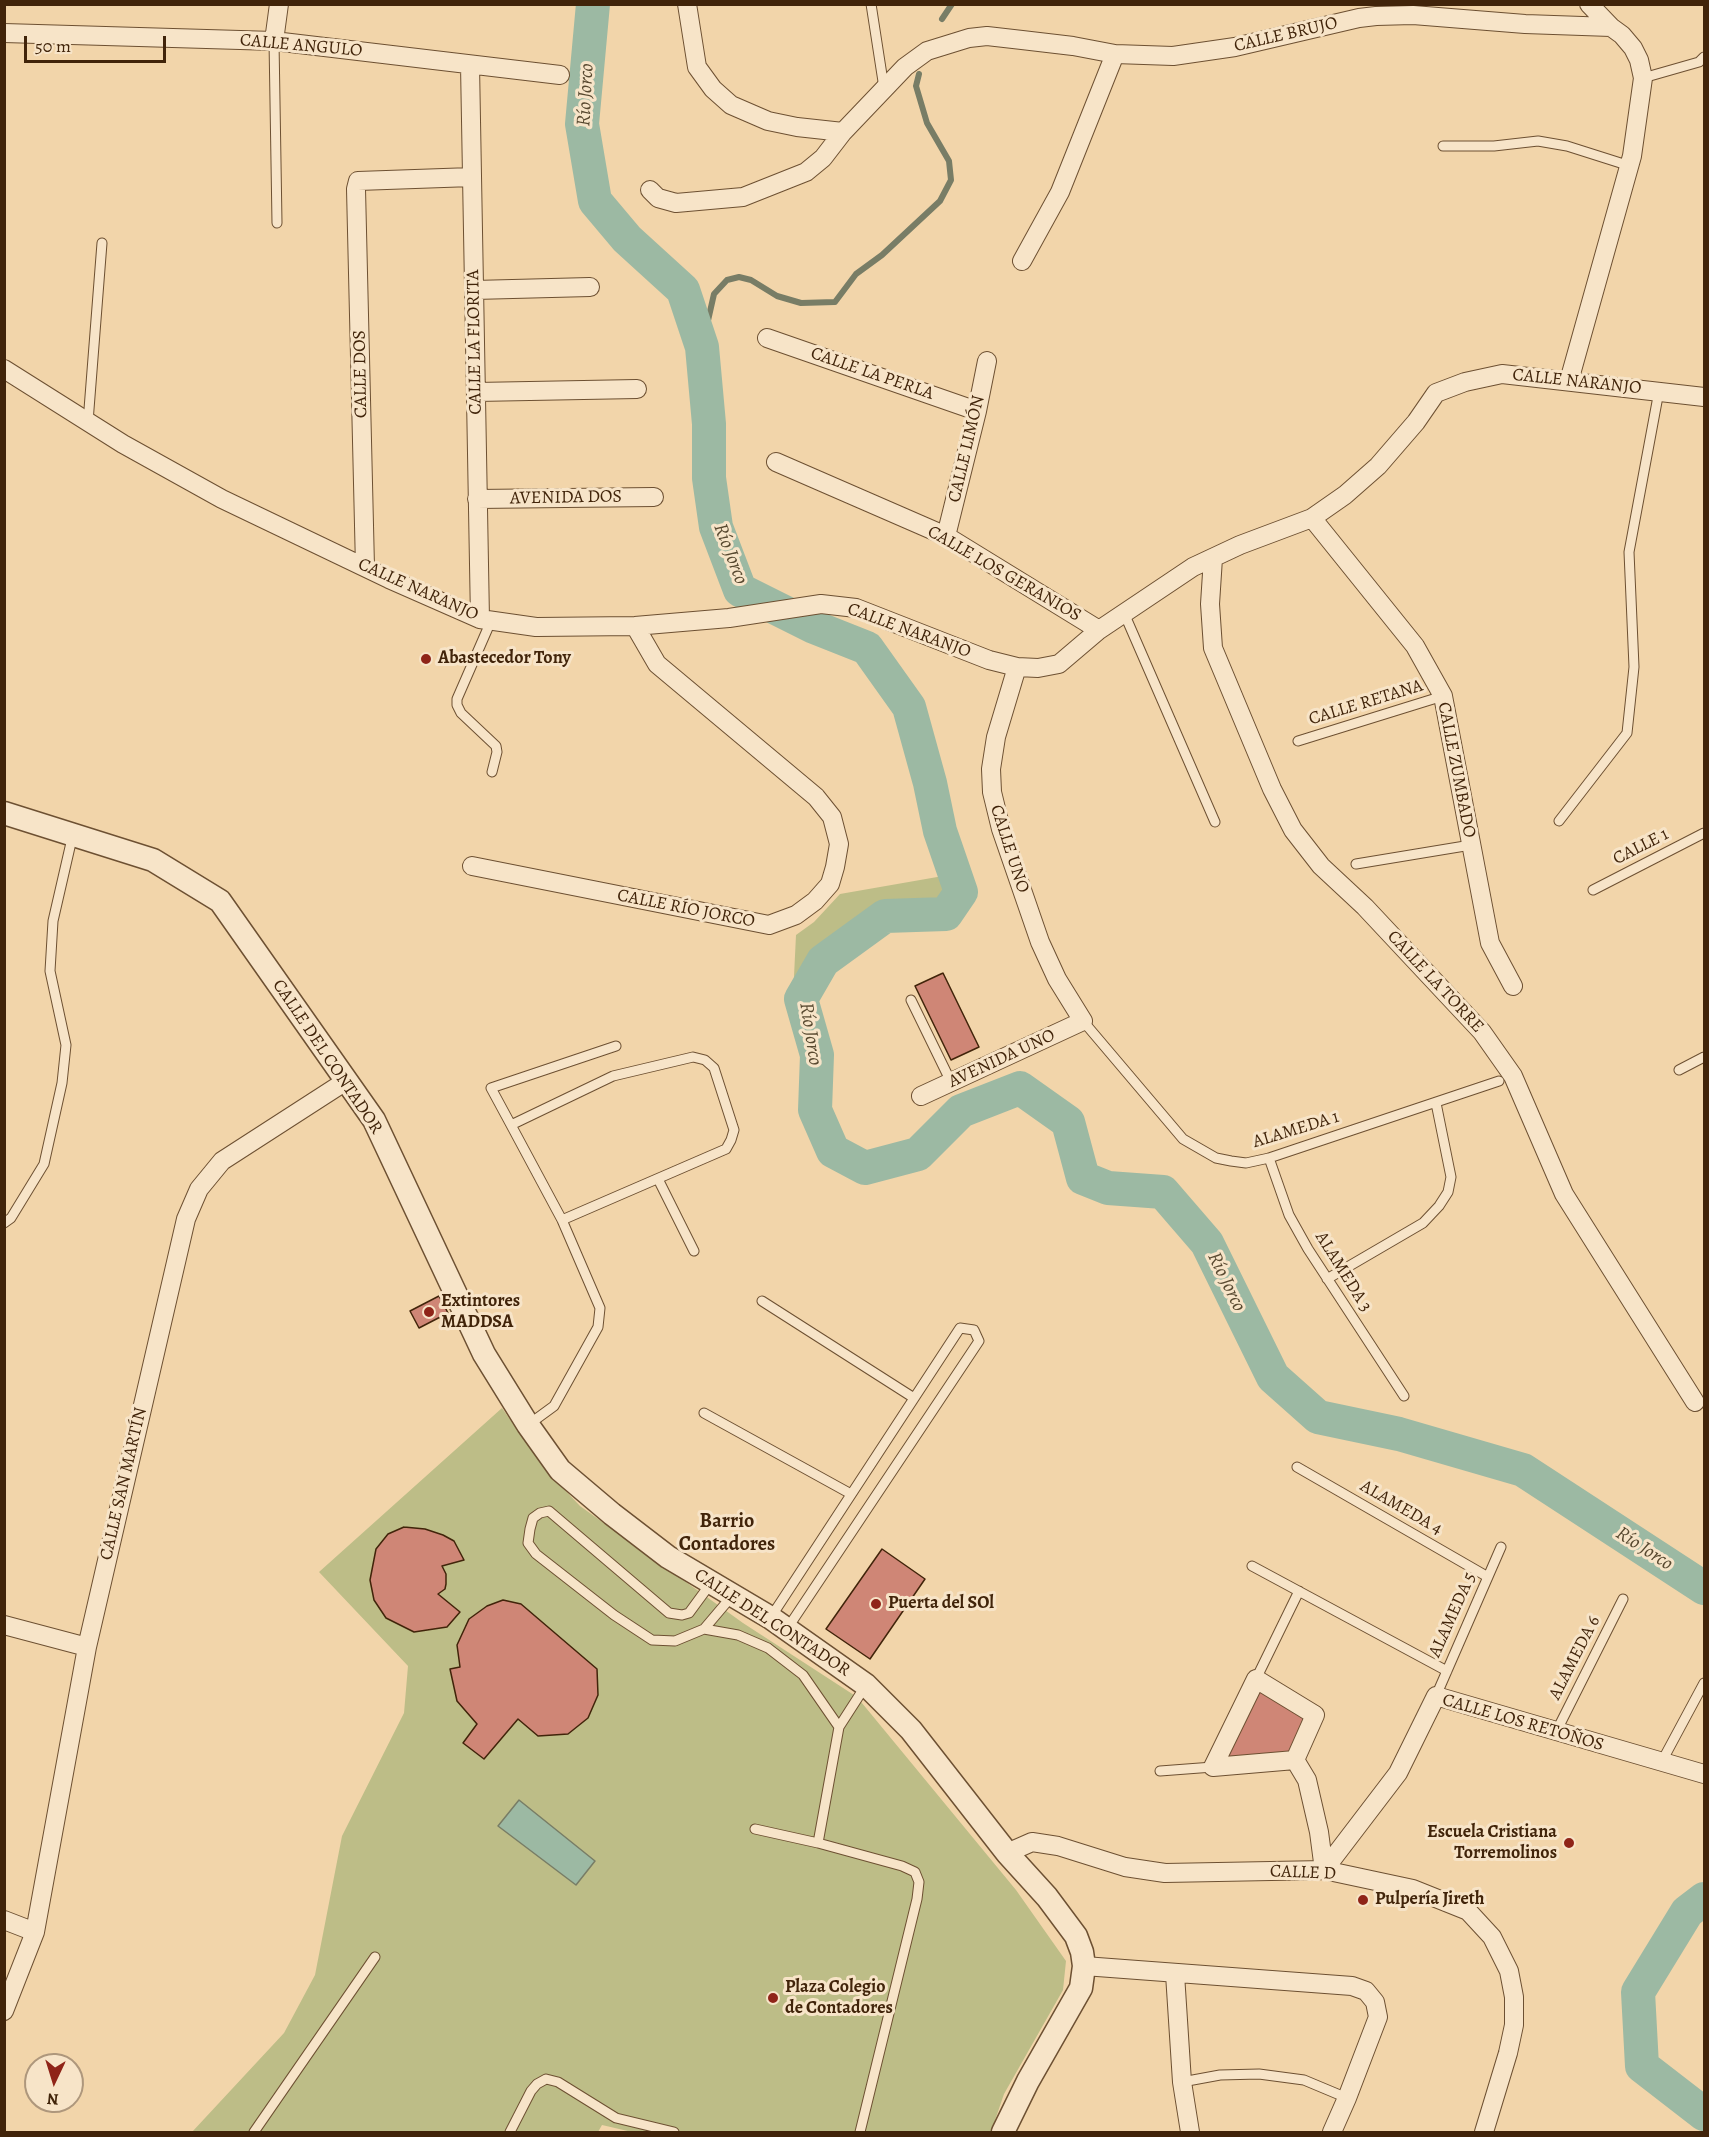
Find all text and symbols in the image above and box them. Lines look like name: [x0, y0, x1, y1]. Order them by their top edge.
street label: CALLE BRUJO: [1232, 13, 1340, 57]
scale bar: [27, 24, 170, 62]
street label: CALLE ANGULO: [239, 30, 363, 62]
text: 50 m: [35, 34, 71, 58]
water label: Río Jorco: [572, 63, 600, 127]
street label: CALLE LA FLORITA: [463, 269, 487, 415]
street label: CALLE DOS: [349, 330, 373, 418]
street label: CALLE LA PERLA: [808, 343, 936, 405]
street label: CALLE NARANJO: [1511, 364, 1643, 400]
street label: CALLE LIMÓN: [944, 393, 990, 505]
street label: AVENIDA DOS: [510, 486, 622, 510]
water label: Río Jorco: [707, 520, 753, 588]
street label: CALLE LOS GERANIOS: [923, 521, 1085, 627]
street label: CALLE NARANJO: [354, 554, 482, 626]
street label: CALLE NARANJO: [844, 599, 974, 663]
place label: Abastecedor Tony: [438, 648, 571, 670]
marker: Abastecedor Tony: [419, 652, 433, 666]
street label: CALLE RETANA: [1306, 675, 1426, 731]
street label: CALLE ZUMBADO: [1432, 700, 1480, 840]
street label: CALLE UNO: [985, 802, 1033, 896]
street label: CALLE 1: [1610, 824, 1672, 870]
street label: CALLE RÍO JORCO: [615, 885, 757, 933]
street label: CALLE LA TORRE: [1382, 926, 1488, 1038]
street label: CALLE DEL CONTADOR: [267, 976, 387, 1138]
water label: Río Jorco: [793, 1001, 827, 1067]
street label: AVENIDA UNO: [945, 1025, 1059, 1093]
street label: ALAMEDA 1: [1250, 1107, 1342, 1153]
street label: ALAMEDA 3: [1310, 1228, 1376, 1316]
water label: Río Jorco: [1201, 1248, 1251, 1316]
place label: Extintores MADDSA: [441, 1291, 520, 1334]
marker: Extintores MADDSA: [422, 1305, 436, 1319]
street label: CALLE SAN MARTÍN: [96, 1406, 152, 1562]
street label: ALAMEDA 4: [1356, 1476, 1446, 1540]
district label: Barrio Contadores: [679, 1510, 775, 1557]
water label: Río Jorco: [1611, 1522, 1677, 1576]
street label: CALLE DEL CONTADOR: [690, 1564, 854, 1682]
street label: ALAMEDA 5: [1425, 1569, 1481, 1661]
place label: Puerta del SOl: [888, 1593, 994, 1615]
marker: Puerta del SOl: [869, 1597, 883, 1611]
street label: ALAMEDA 6: [1545, 1612, 1605, 1704]
street label: CALLE LOS RETOÑOS: [1440, 1690, 1606, 1756]
place label: Escuela Cristiana Torremolinos: [1427, 1822, 1557, 1864]
marker: Escuela Cristiana Torremolinos: [1562, 1836, 1576, 1850]
street label: CALLE D: [1270, 1861, 1336, 1885]
place label: Pulpería Jireth: [1375, 1889, 1485, 1911]
marker: Pulpería Jireth: [1356, 1893, 1370, 1907]
place label: Plaza Colegio de Contadores: [785, 1977, 893, 2020]
marker: Plaza Colegio de Contadores: [766, 1991, 780, 2005]
north arrow: [24, 2053, 84, 2113]
text: N: [46, 2088, 59, 2110]

